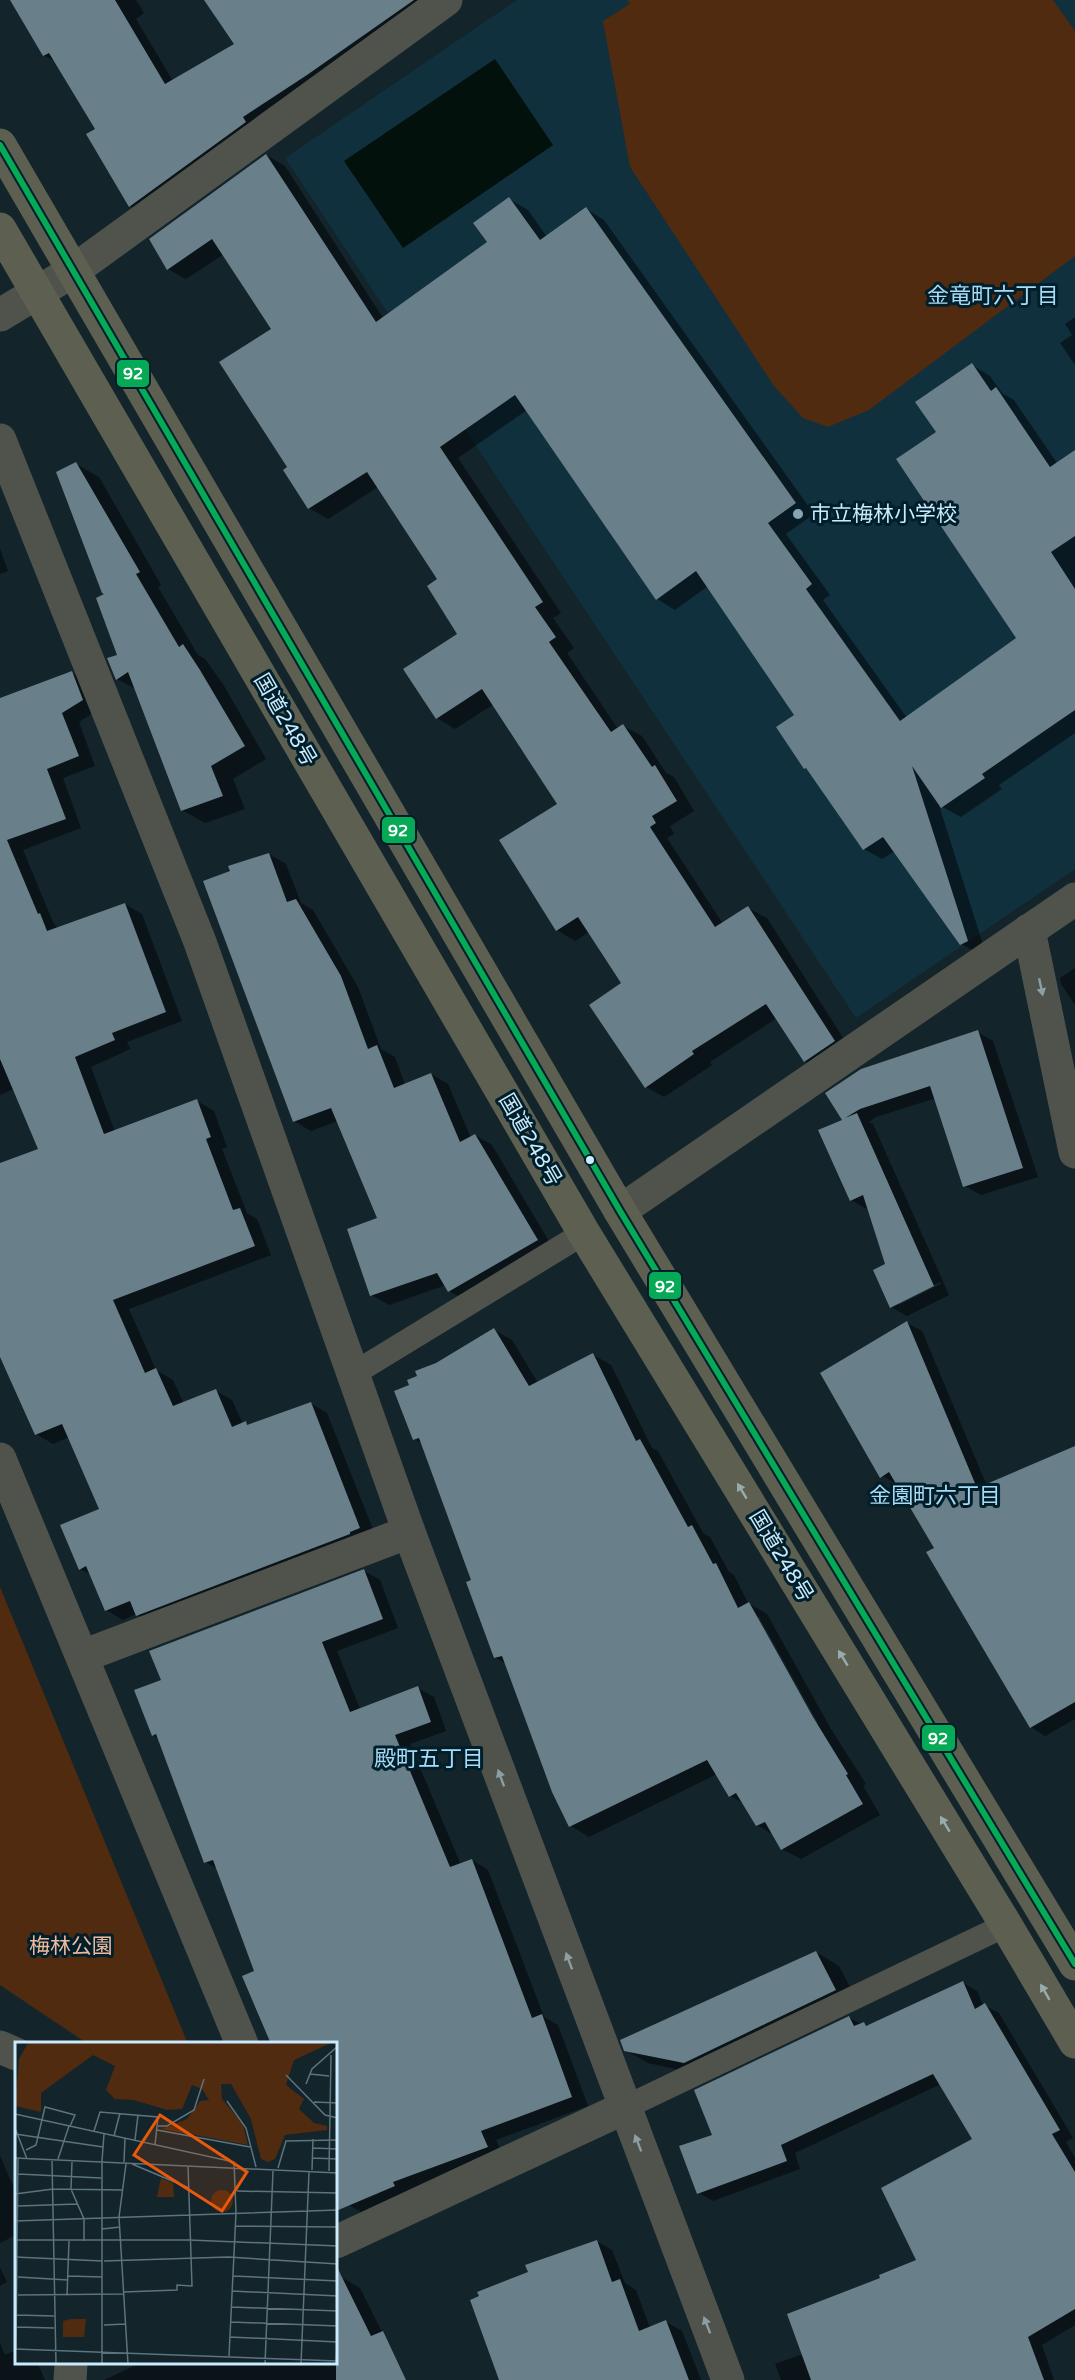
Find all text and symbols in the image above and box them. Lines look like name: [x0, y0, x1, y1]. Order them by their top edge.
district label: 金竜町六丁目: [927, 283, 1059, 309]
line badge: 92: [116, 359, 150, 388]
text: 92: [123, 364, 143, 384]
place label: 市立梅林小学校: [810, 502, 957, 527]
marker: 市立梅林小学校: [791, 507, 805, 521]
street label: 国道248号: [249, 669, 321, 771]
line badge: 92: [381, 816, 416, 844]
text: 92: [388, 821, 408, 841]
one-way arrow: [1036, 978, 1046, 996]
street label: 国道248号: [494, 1089, 566, 1191]
unlabelled marker: [584, 1154, 596, 1166]
line badge: 92: [648, 1271, 682, 1300]
text: 92: [655, 1277, 675, 1297]
one-way arrow: [736, 1483, 747, 1499]
district label: 金園町六丁目: [869, 1483, 1001, 1509]
street label: 国道248号: [744, 1506, 818, 1606]
one-way arrow: [838, 1650, 849, 1666]
line badge: 92: [921, 1724, 956, 1752]
text: 92: [928, 1729, 948, 1749]
district label: 殿町五丁目: [374, 1746, 484, 1772]
one-way arrow: [496, 1769, 505, 1787]
one-way arrow: [939, 1816, 950, 1832]
park label: 梅林公園: [29, 1934, 113, 1959]
one-way arrow: [564, 1951, 574, 1969]
one-way arrow: [1041, 1983, 1051, 2000]
inset map: [15, 2042, 338, 2365]
one-way arrow: [632, 2134, 642, 2152]
one-way arrow: [702, 2316, 712, 2334]

